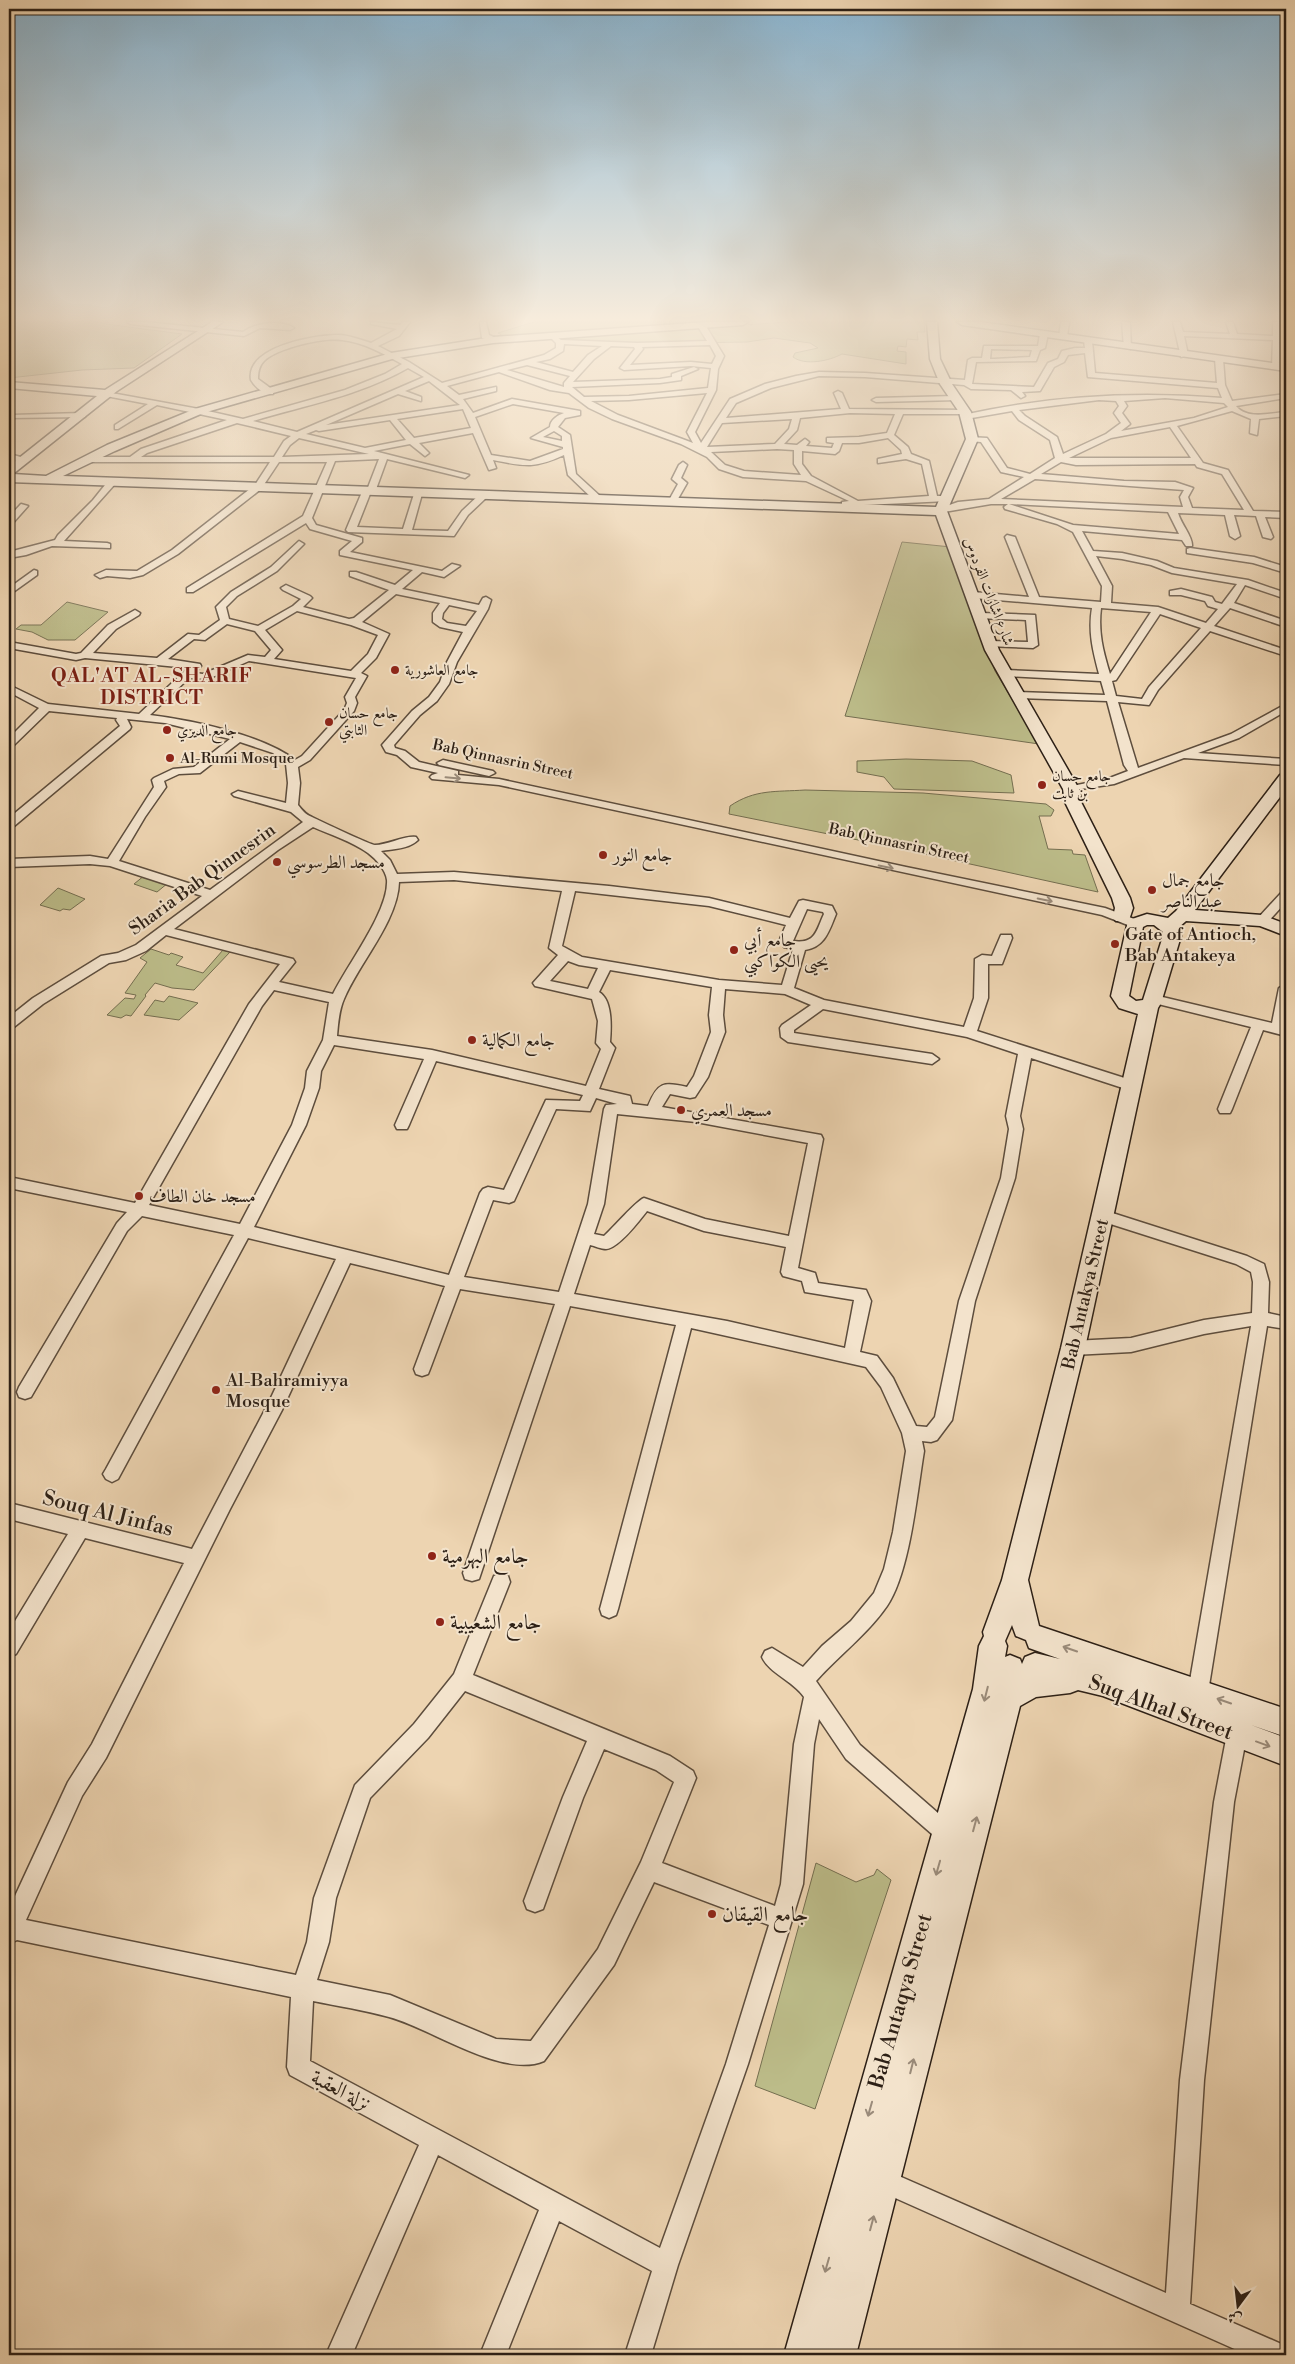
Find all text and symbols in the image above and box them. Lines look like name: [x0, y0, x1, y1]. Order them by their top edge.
street label: شارع اشارات الفردوس: [956, 534, 1018, 649]
place label: جامع العاشورية: [405, 661, 479, 684]
district label: QAL'AT AL-SHARIF DISTRICT: [51, 664, 253, 710]
marker: جامع العاشورية: [389, 664, 401, 676]
place label: جامع حسان الثابتي: [339, 704, 398, 744]
marker: جامع حسان الثابتي: [323, 716, 335, 728]
place label: جامع الديري: [177, 721, 237, 744]
marker: جامع الديري: [161, 724, 173, 736]
street label: Bab Qinnasrin Street: [430, 735, 575, 784]
place label: Al-Rumi Mosque: [179, 749, 294, 768]
marker: Al-Rumi Mosque: [164, 752, 176, 764]
place label: جامع حسان بن ثابت: [1052, 767, 1111, 803]
one-way arrow: [445, 774, 461, 783]
marker: جامع حسان بن ثابت: [1036, 779, 1048, 791]
street label: Sharia Bab Qinnesrin: [124, 818, 280, 940]
street label: Bab Qinnasrin Street: [826, 819, 971, 868]
place label: جامع النور: [611, 844, 672, 871]
marker: جامع النور: [597, 849, 609, 861]
place label: مسجد الطرسوسي: [287, 851, 385, 879]
marker: مسجد الطرسوسي: [271, 856, 283, 868]
one-way arrow: [878, 863, 894, 872]
place label: جامع جمال عبد الناصر: [1160, 869, 1225, 913]
marker: جامع جمال عبد الناصر: [1146, 884, 1158, 896]
one-way arrow: [1037, 896, 1053, 905]
place label: Gate of Antioch, Bab Antakeya: [1124, 923, 1256, 967]
place label: جامع أبي يحيى الكواكبي: [744, 927, 829, 978]
marker: Gate of Antioch, Bab Antakeya: [1109, 938, 1121, 950]
marker: جامع أبي يحيى الكواكبي: [728, 944, 740, 956]
place label: جامع الكمالية: [482, 1029, 555, 1056]
marker: جامع الكمالية: [466, 1034, 478, 1046]
place label: مسجد العمري: [691, 1099, 772, 1125]
marker: مسجد العمري: [675, 1104, 687, 1116]
place label: مسجد خان الطاف: [149, 1185, 256, 1208]
marker: مسجد خان الطاف: [133, 1190, 145, 1202]
street label: Bab Antakya Street: [1057, 1216, 1114, 1373]
place label: Al-Bahramiyya Mosque: [225, 1369, 349, 1413]
marker: Al-Bahramiyya Mosque: [210, 1384, 222, 1396]
street label: Souq Al Jinfas: [40, 1485, 176, 1543]
place label: جامع البهرمية: [442, 1544, 529, 1575]
marker: جامع البهرمية: [426, 1550, 438, 1562]
place label: جامع الشعيبية: [450, 1610, 542, 1641]
marker: جامع الشعيبية: [434, 1616, 446, 1628]
one-way arrow: [1062, 1644, 1078, 1653]
street label: Suq Alhal Street: [1085, 1670, 1237, 1746]
one-way arrow: [980, 1686, 990, 1702]
one-way arrow: [1216, 1696, 1232, 1705]
one-way arrow: [1254, 1740, 1270, 1749]
one-way arrow: [971, 1816, 980, 1832]
one-way arrow: [932, 1859, 942, 1875]
place label: جامع القيقان: [722, 1902, 808, 1933]
marker: جامع القيقان: [706, 1908, 718, 1920]
street label: Bab Antaqya Street: [863, 1910, 939, 2093]
one-way arrow: [908, 2059, 918, 2075]
street label: نزلة العقبة: [306, 2064, 375, 2117]
one-way arrow: [865, 2100, 875, 2116]
one-way arrow: [868, 2216, 877, 2232]
one-way arrow: [821, 2257, 831, 2273]
north arrow: [1212, 2282, 1262, 2332]
text: ش: [1226, 2307, 1244, 2328]

